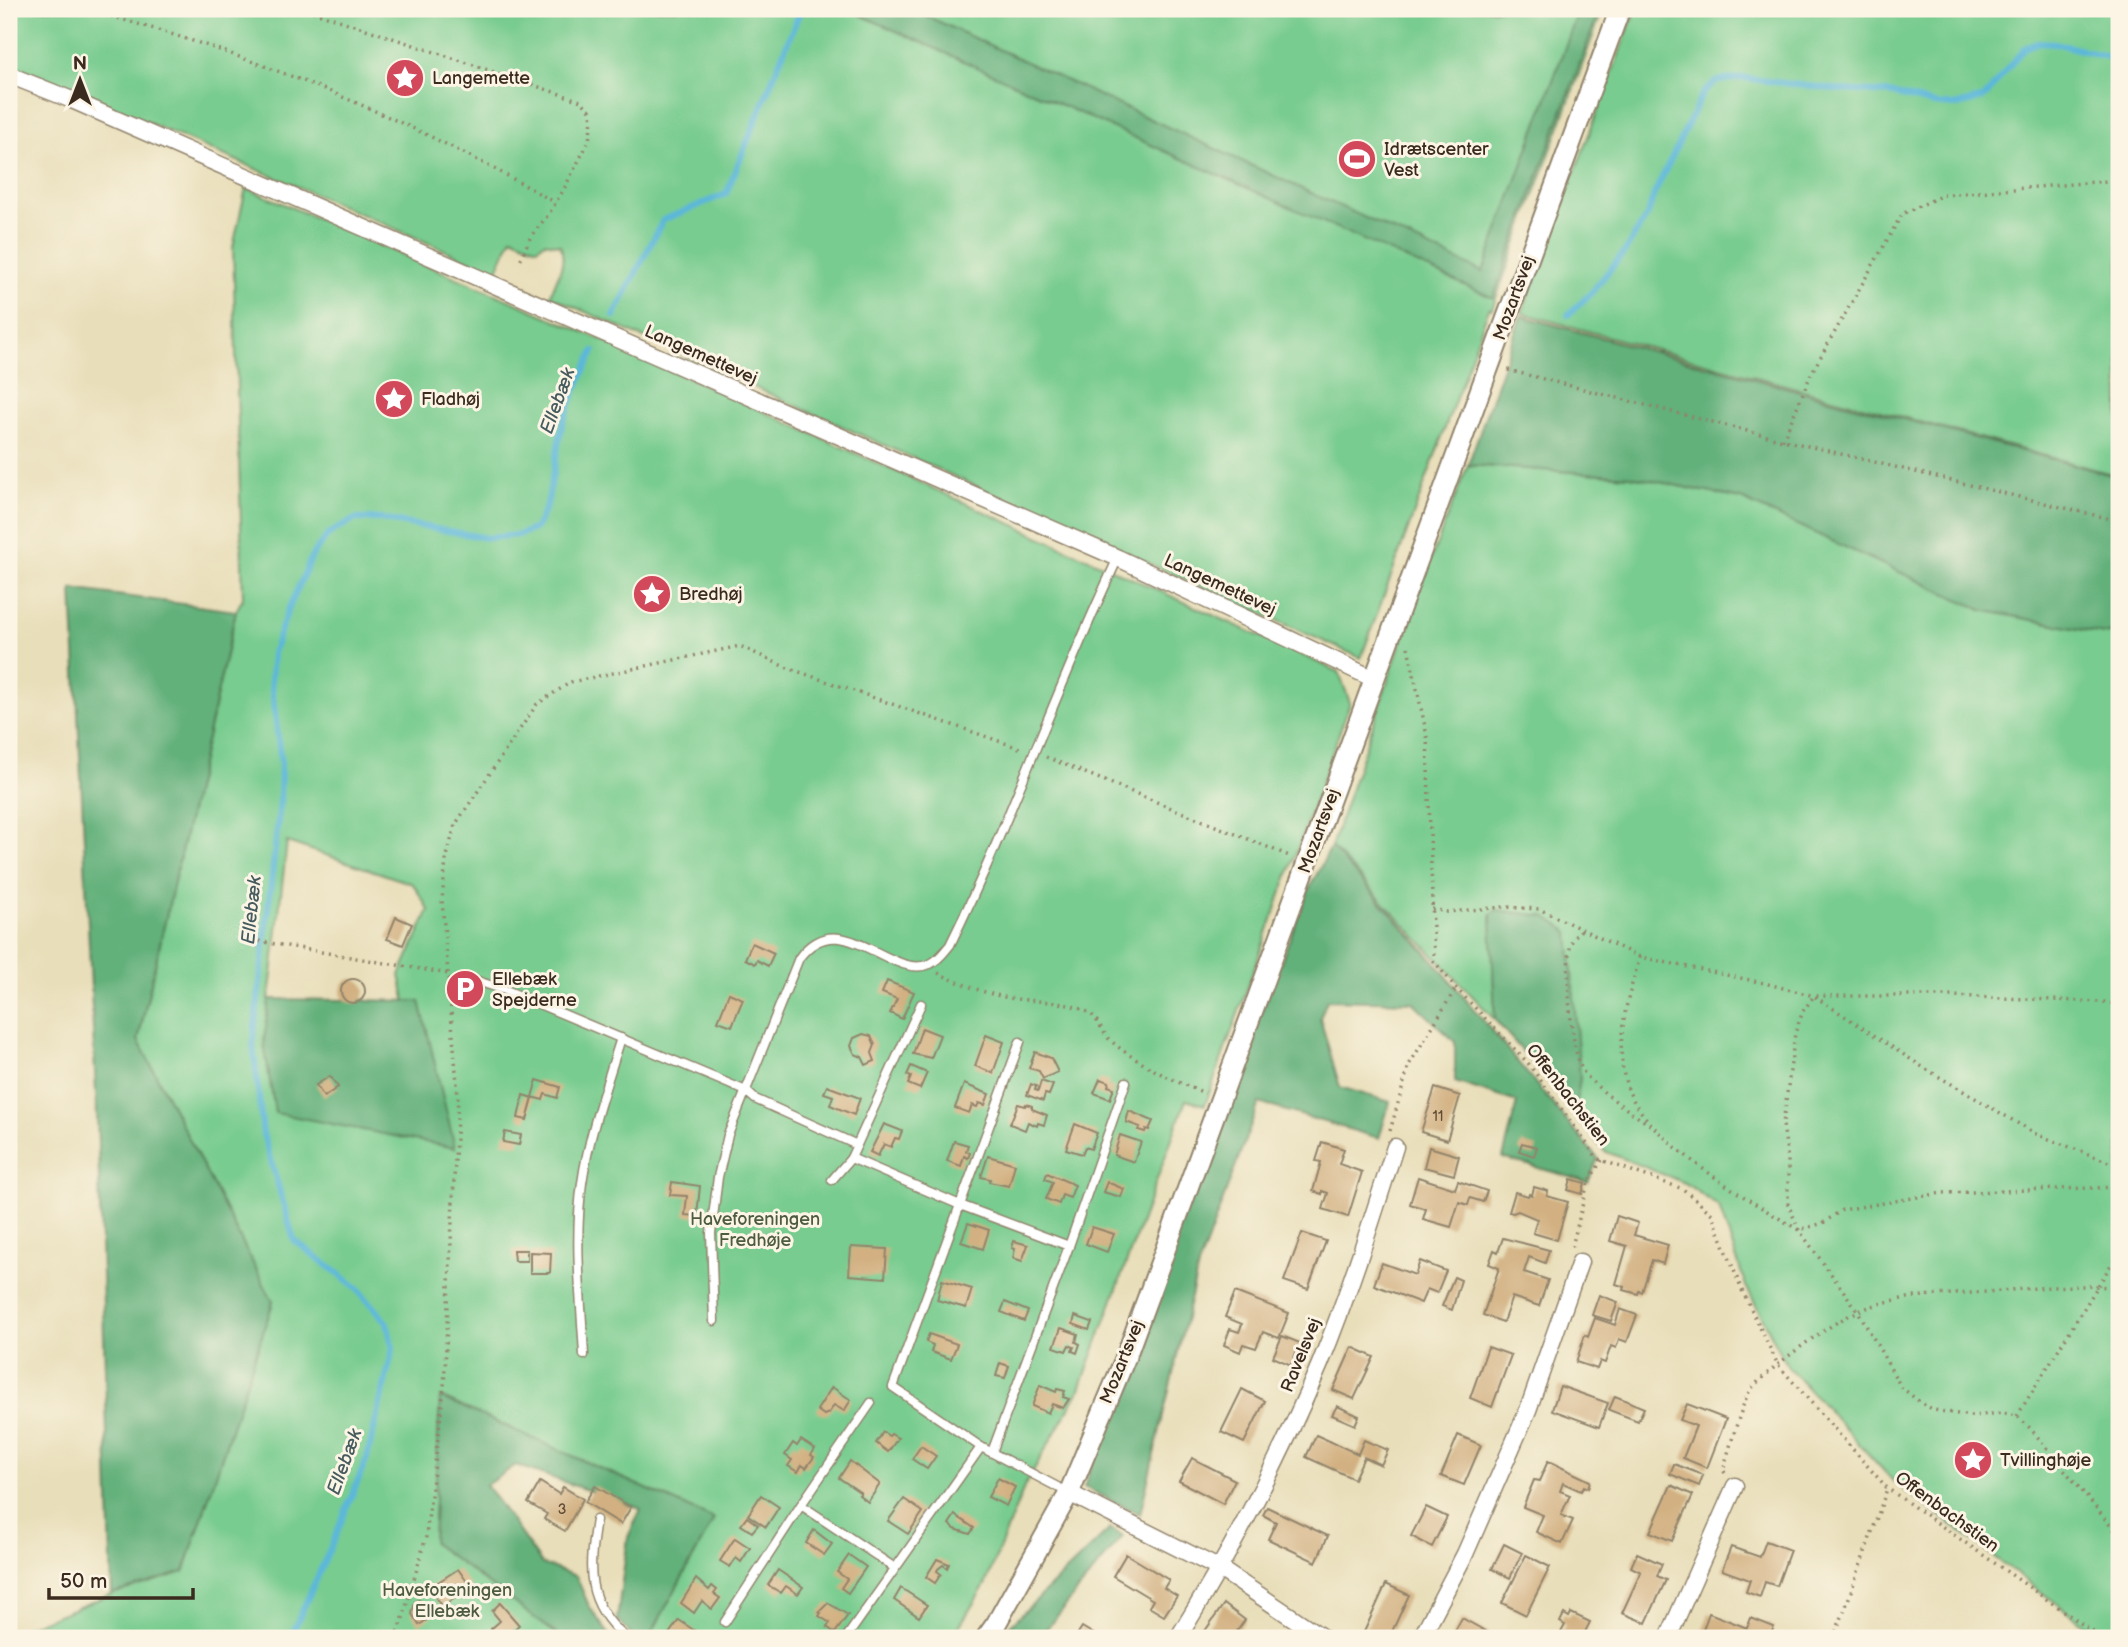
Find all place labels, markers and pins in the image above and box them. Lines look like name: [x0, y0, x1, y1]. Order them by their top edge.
place icon: Langemette: [384, 57, 426, 99]
place label: Langemette: [432, 68, 530, 89]
sports icon: Idrætscenter Vest: [1336, 138, 1378, 180]
place label: Idrætscenter Vest: [1384, 139, 1489, 181]
place icon: Fladhøj: [373, 378, 415, 420]
place label: Fladhøj: [421, 389, 480, 410]
place icon: Bredhøj: [631, 573, 673, 615]
place label: Bredhøj: [679, 584, 742, 605]
parking icon: Ellebæk Spejderne: [444, 968, 486, 1010]
place label: Ellebæk Spejderne: [492, 969, 577, 1011]
place icon: Tvillinghøje: [1952, 1439, 1994, 1481]
place label: Tvillinghøje: [2000, 1450, 2091, 1471]

